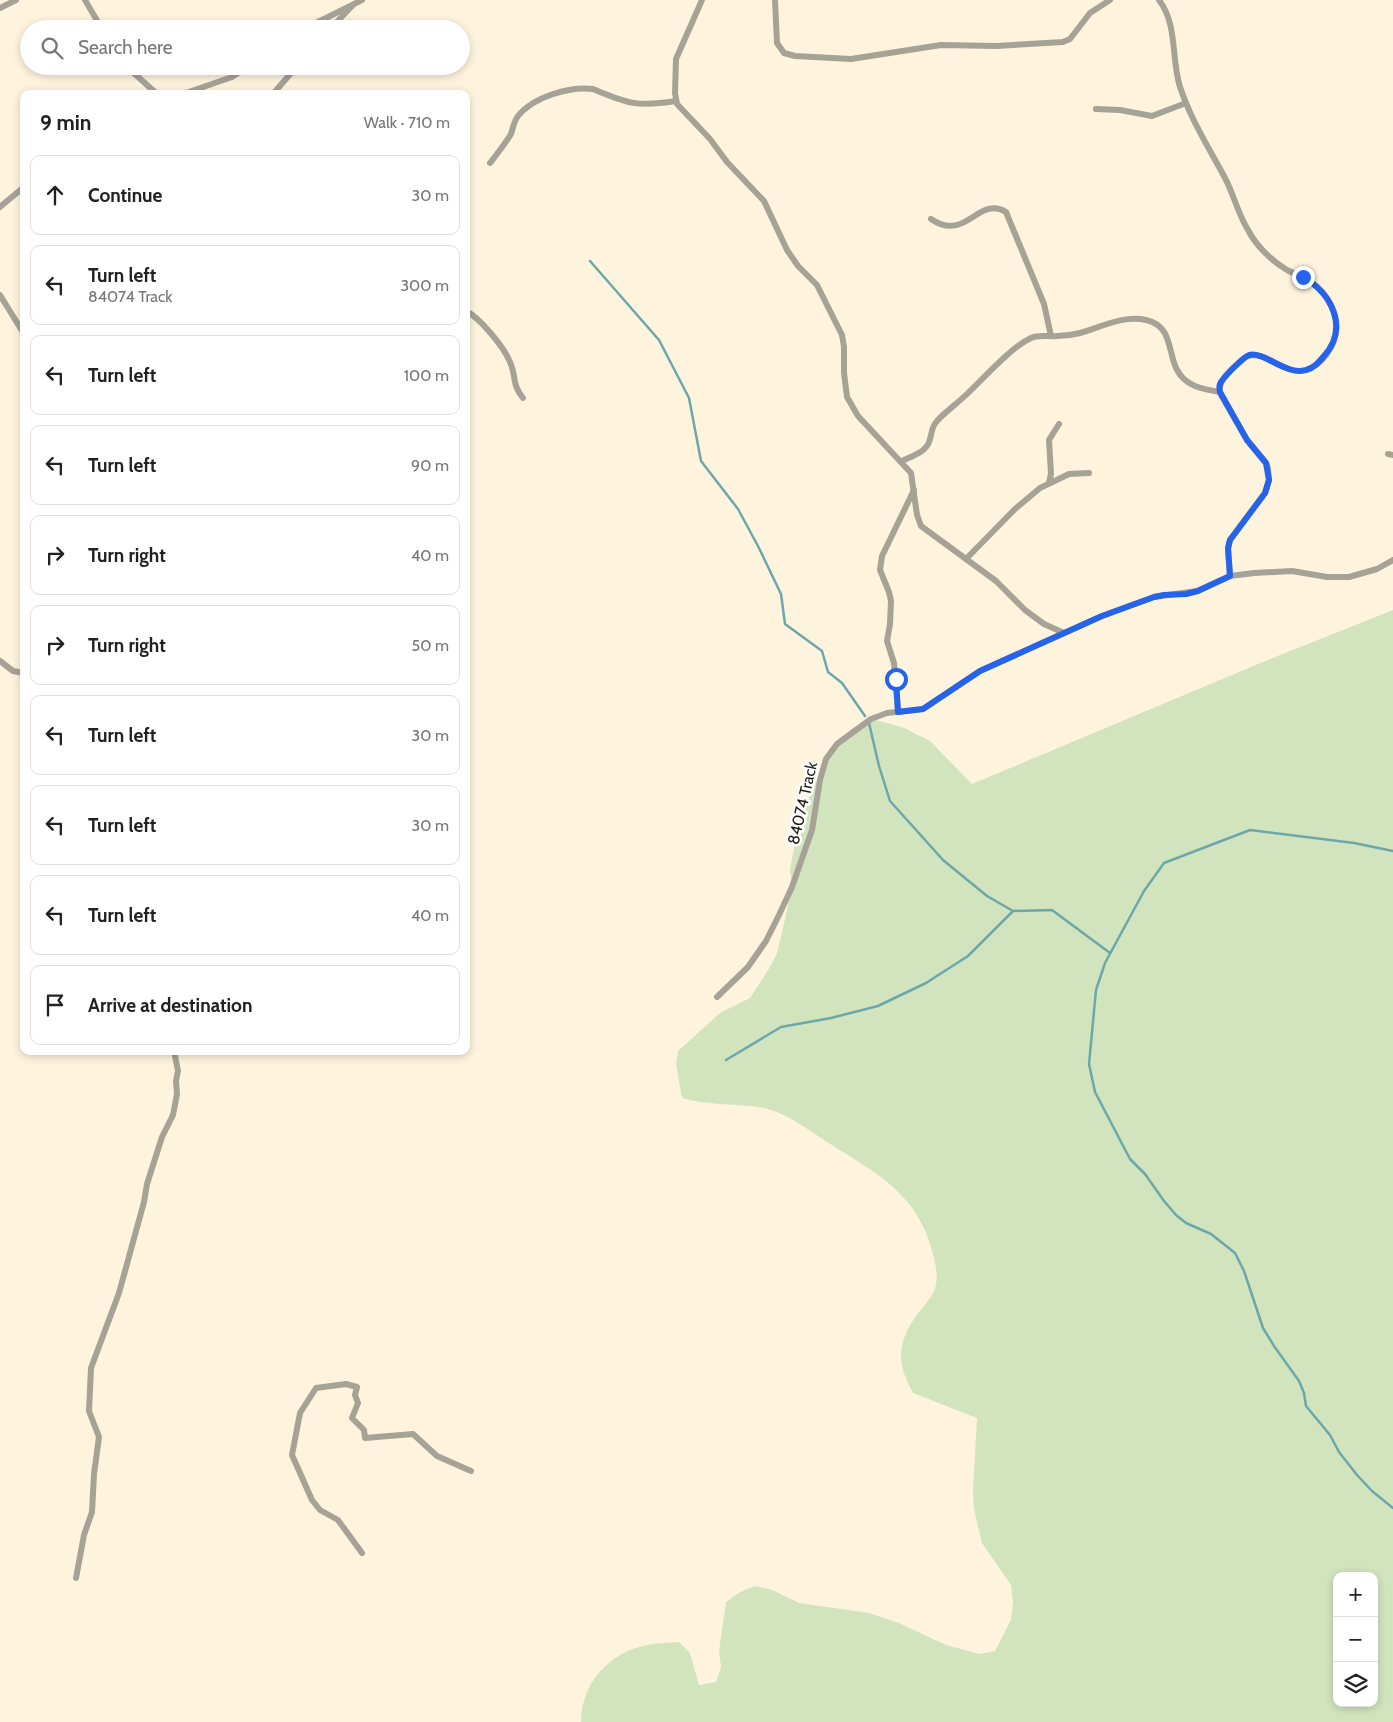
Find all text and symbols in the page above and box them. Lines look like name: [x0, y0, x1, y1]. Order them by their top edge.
search box: [20, 20, 470, 75]
icon: search: [38, 34, 66, 62]
text: Search here: [78, 36, 172, 59]
text: 9 min: [40, 110, 91, 135]
text: Walk · 710 m: [364, 113, 450, 132]
icon: ahead: [41, 181, 69, 209]
text: Continue: [88, 184, 162, 207]
text: 30 m: [412, 186, 449, 205]
text: Turn left: [88, 264, 156, 287]
route end: [1292, 266, 1315, 289]
icon: left: [41, 271, 69, 299]
text: 300 m: [400, 276, 449, 295]
text: 84074 Track: [88, 287, 172, 306]
icon: left: [41, 361, 69, 389]
text: Turn left: [88, 364, 156, 387]
text: 100 m: [404, 366, 449, 385]
icon: left: [41, 451, 69, 479]
text: Turn left: [88, 454, 156, 477]
text: 90 m: [411, 456, 449, 475]
icon: right: [41, 541, 69, 569]
text: Turn right: [88, 544, 166, 567]
text: 40 m: [411, 546, 449, 565]
icon: right: [41, 631, 69, 659]
text: Turn right: [88, 634, 166, 657]
text: 50 m: [412, 636, 449, 655]
route start: [885, 668, 908, 691]
icon: left: [41, 721, 69, 749]
text: Turn left: [88, 724, 156, 747]
text: 30 m: [412, 726, 449, 745]
street label: 84074 Track: [784, 759, 821, 846]
icon: left: [41, 811, 69, 839]
text: Turn left: [88, 814, 156, 837]
text: 30 m: [412, 816, 449, 835]
icon: left: [41, 901, 69, 929]
text: Turn left: [88, 904, 156, 927]
text: 40 m: [411, 906, 449, 925]
icon: arrive: [41, 991, 69, 1019]
text: Arrive at destination: [88, 994, 252, 1017]
map controls: [1333, 1572, 1378, 1707]
button: +: [1333, 1572, 1378, 1617]
button: −: [1333, 1617, 1378, 1662]
button: layers: [1333, 1662, 1378, 1707]

